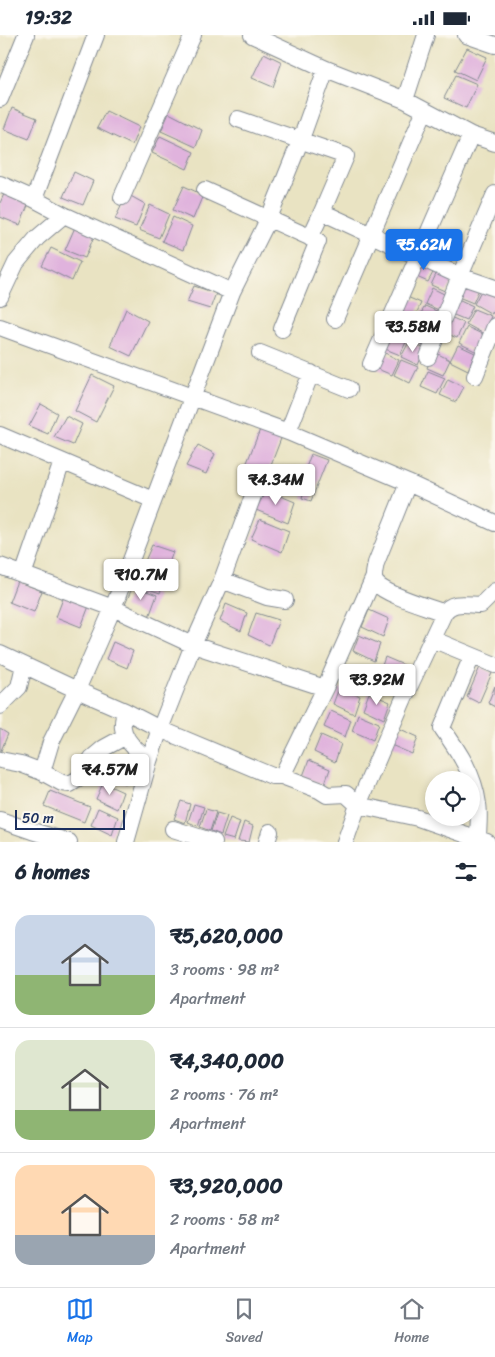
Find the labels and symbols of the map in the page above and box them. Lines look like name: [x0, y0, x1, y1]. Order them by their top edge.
pin: ₹5.62M: [383, 229, 465, 271]
pin: ₹3.58M: [372, 311, 454, 353]
pin: ₹4.34M: [235, 463, 317, 506]
pin: ₹10.7M: [100, 559, 182, 601]
pin: ₹3.92M: [336, 663, 418, 706]
pin: ₹4.57M: [69, 753, 151, 796]
scale bar: [15, 807, 125, 830]

